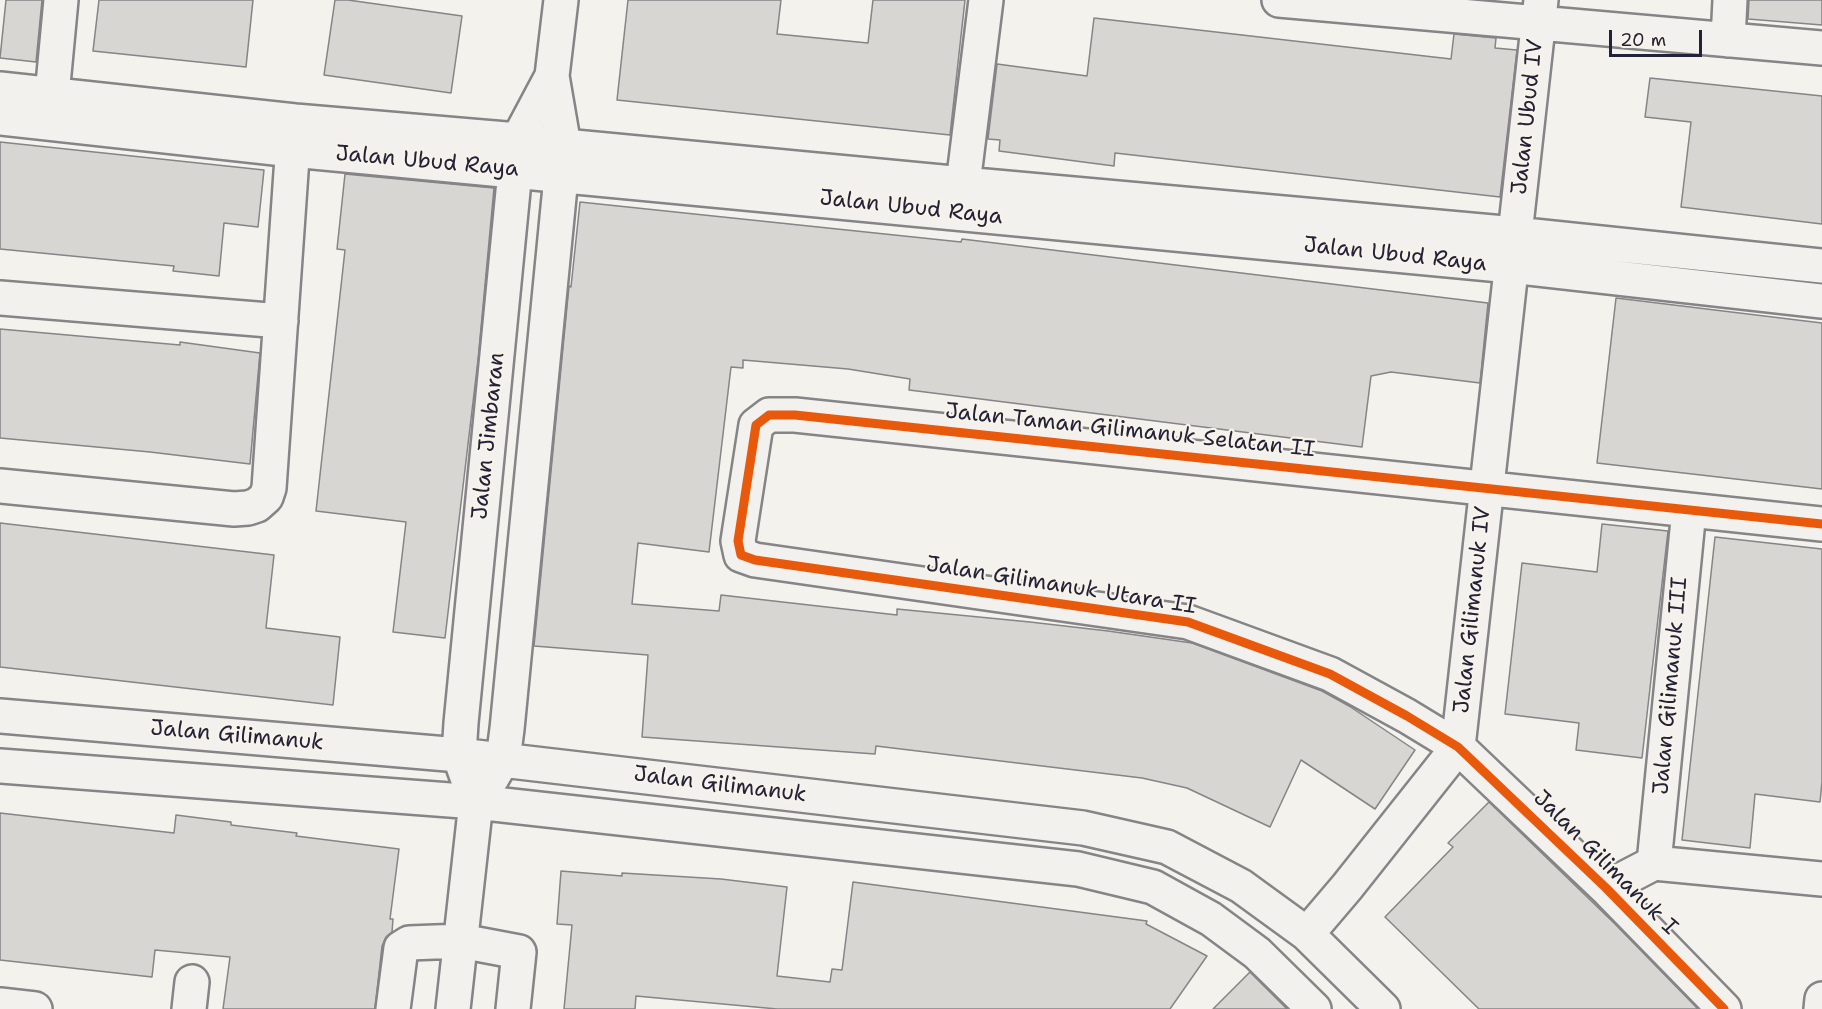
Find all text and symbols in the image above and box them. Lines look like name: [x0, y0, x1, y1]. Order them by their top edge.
scale bar: [1612, 18, 1705, 56]
text: 20 m: [1620, 28, 1666, 52]
street label: Jalan Ubud IV: [1507, 38, 1549, 196]
street label: Jalan Ubud Raya: [334, 141, 520, 183]
street label: Jalan Ubud Raya: [818, 185, 1004, 231]
street label: Jalan Ubud Raya: [1302, 232, 1488, 278]
street label: Jalan Jimbaran: [467, 351, 511, 521]
street label: Jalan Taman Gilimanuk Selatan II: [944, 398, 1316, 464]
street label: Jalan Gilimanuk IV: [1449, 505, 1497, 715]
street label: Jalan Gilimanuk Utara II: [924, 552, 1198, 620]
street label: Jalan Gilimanuk III: [1648, 576, 1694, 796]
street label: Jalan Gilimanuk: [149, 715, 325, 757]
street label: Jalan Gilimanuk: [632, 761, 808, 809]
street label: Jalan Gilimanuk I: [1527, 785, 1683, 941]

